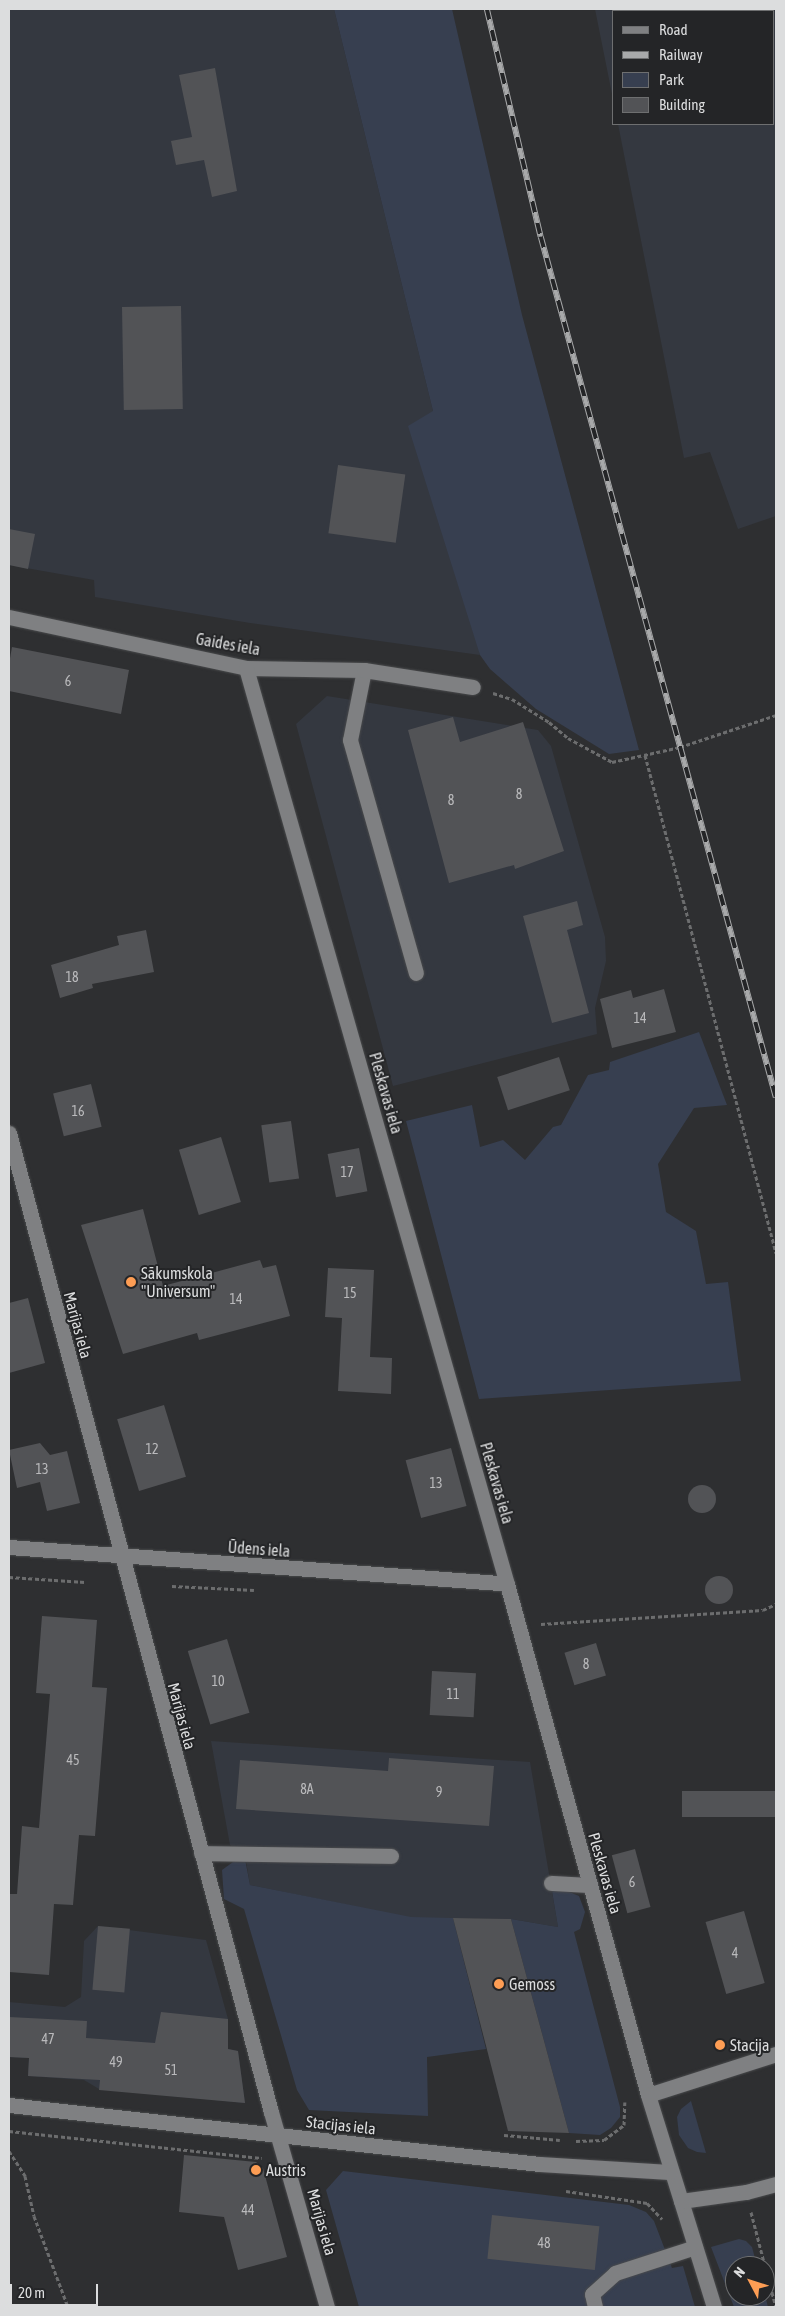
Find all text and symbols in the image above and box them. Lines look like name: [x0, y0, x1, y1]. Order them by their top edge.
legend: [612, 10, 775, 125]
text: Road: [659, 21, 688, 38]
text: Railway: [659, 46, 703, 63]
text: Park: [659, 71, 684, 88]
text: Building: [659, 96, 705, 113]
street label: Gaides iela: [194, 629, 262, 659]
house number: 6: [65, 673, 71, 689]
house number: 8: [516, 786, 522, 802]
house number: 8: [448, 792, 454, 808]
house number: 18: [65, 969, 79, 985]
house number: 14: [633, 1010, 647, 1026]
street label: Pleskavas iela: [365, 1050, 407, 1136]
house number: 16: [71, 1103, 85, 1119]
house number: 17: [340, 1164, 354, 1180]
place label: Sākumskola "Universum": [141, 1263, 215, 1301]
marker: Sākumskola "Universum": [125, 1276, 137, 1288]
house number: 15: [343, 1285, 357, 1301]
street label: Marijas iela: [60, 1290, 96, 1360]
house number: 14: [229, 1291, 243, 1307]
street label: Pleskavas iela: [476, 1440, 518, 1526]
house number: 12: [145, 1441, 159, 1457]
house number: 13: [35, 1461, 49, 1477]
house number: 13: [429, 1475, 443, 1491]
street label: Ūdens iela: [227, 1537, 291, 1561]
house number: 8: [583, 1656, 589, 1672]
house number: 10: [211, 1673, 225, 1689]
street label: Marijas iela: [164, 1681, 200, 1751]
house number: 11: [446, 1686, 460, 1702]
house number: 45: [66, 1752, 80, 1768]
house number: 8A: [300, 1781, 314, 1797]
house number: 9: [436, 1784, 442, 1800]
street label: Pleskavas iela: [584, 1830, 626, 1916]
house number: 6: [629, 1874, 635, 1890]
house number: 4: [732, 1945, 738, 1961]
place label: Gemoss: [509, 1974, 555, 1994]
marker: Gemoss: [493, 1978, 505, 1990]
house number: 47: [41, 2031, 55, 2047]
place label: Stacija: [730, 2035, 769, 2055]
marker: Stacija: [714, 2039, 726, 2051]
house number: 49: [109, 2054, 123, 2070]
house number: 51: [164, 2062, 178, 2078]
street label: Stacijas iela: [305, 2112, 377, 2138]
place label: Austris: [266, 2160, 306, 2180]
marker: Austris: [250, 2164, 262, 2176]
street label: Marijas iela: [303, 2187, 341, 2257]
house number: 44: [241, 2202, 255, 2218]
house number: 48: [537, 2235, 551, 2251]
north arrow: [725, 2256, 775, 2306]
text: N: [730, 2264, 748, 2280]
scale bar: [12, 2274, 100, 2306]
text: 20 m: [18, 2284, 45, 2301]

